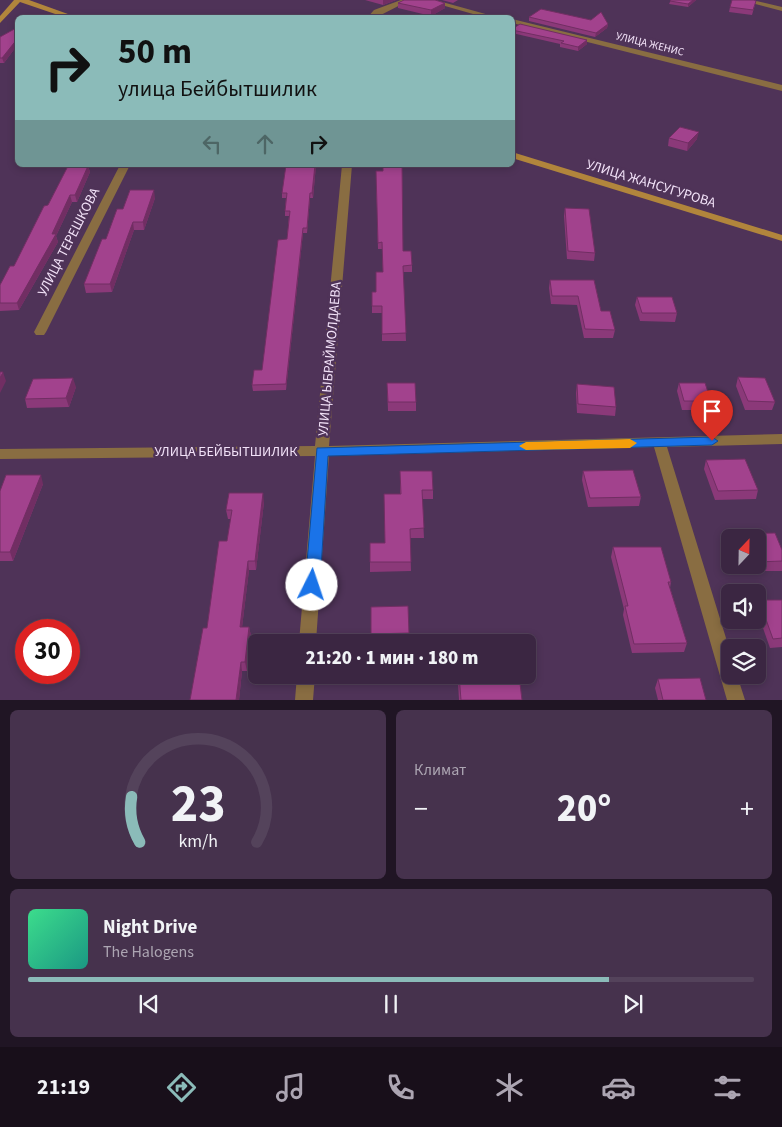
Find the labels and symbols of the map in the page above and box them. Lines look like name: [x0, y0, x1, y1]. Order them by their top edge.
street label: УЛИЦА ЖЕНИС: [614, 28, 686, 60]
street label: УЛИЦА ЖАНСУГУРОВА: [584, 155, 719, 213]
street label: УЛИЦА ТЕРЕШКОВА: [33, 184, 105, 300]
street label: УЛИЦА ЫБРАЙМОЛДАЕВА: [313, 281, 347, 437]
pin: [691, 390, 733, 441]
street label: УЛИЦА БЕЙБЫТШИЛИК: [155, 442, 298, 462]
north arrow: [721, 529, 766, 574]
position arrow: [285, 558, 337, 610]
speed limit sign: 30: [15, 619, 80, 684]

